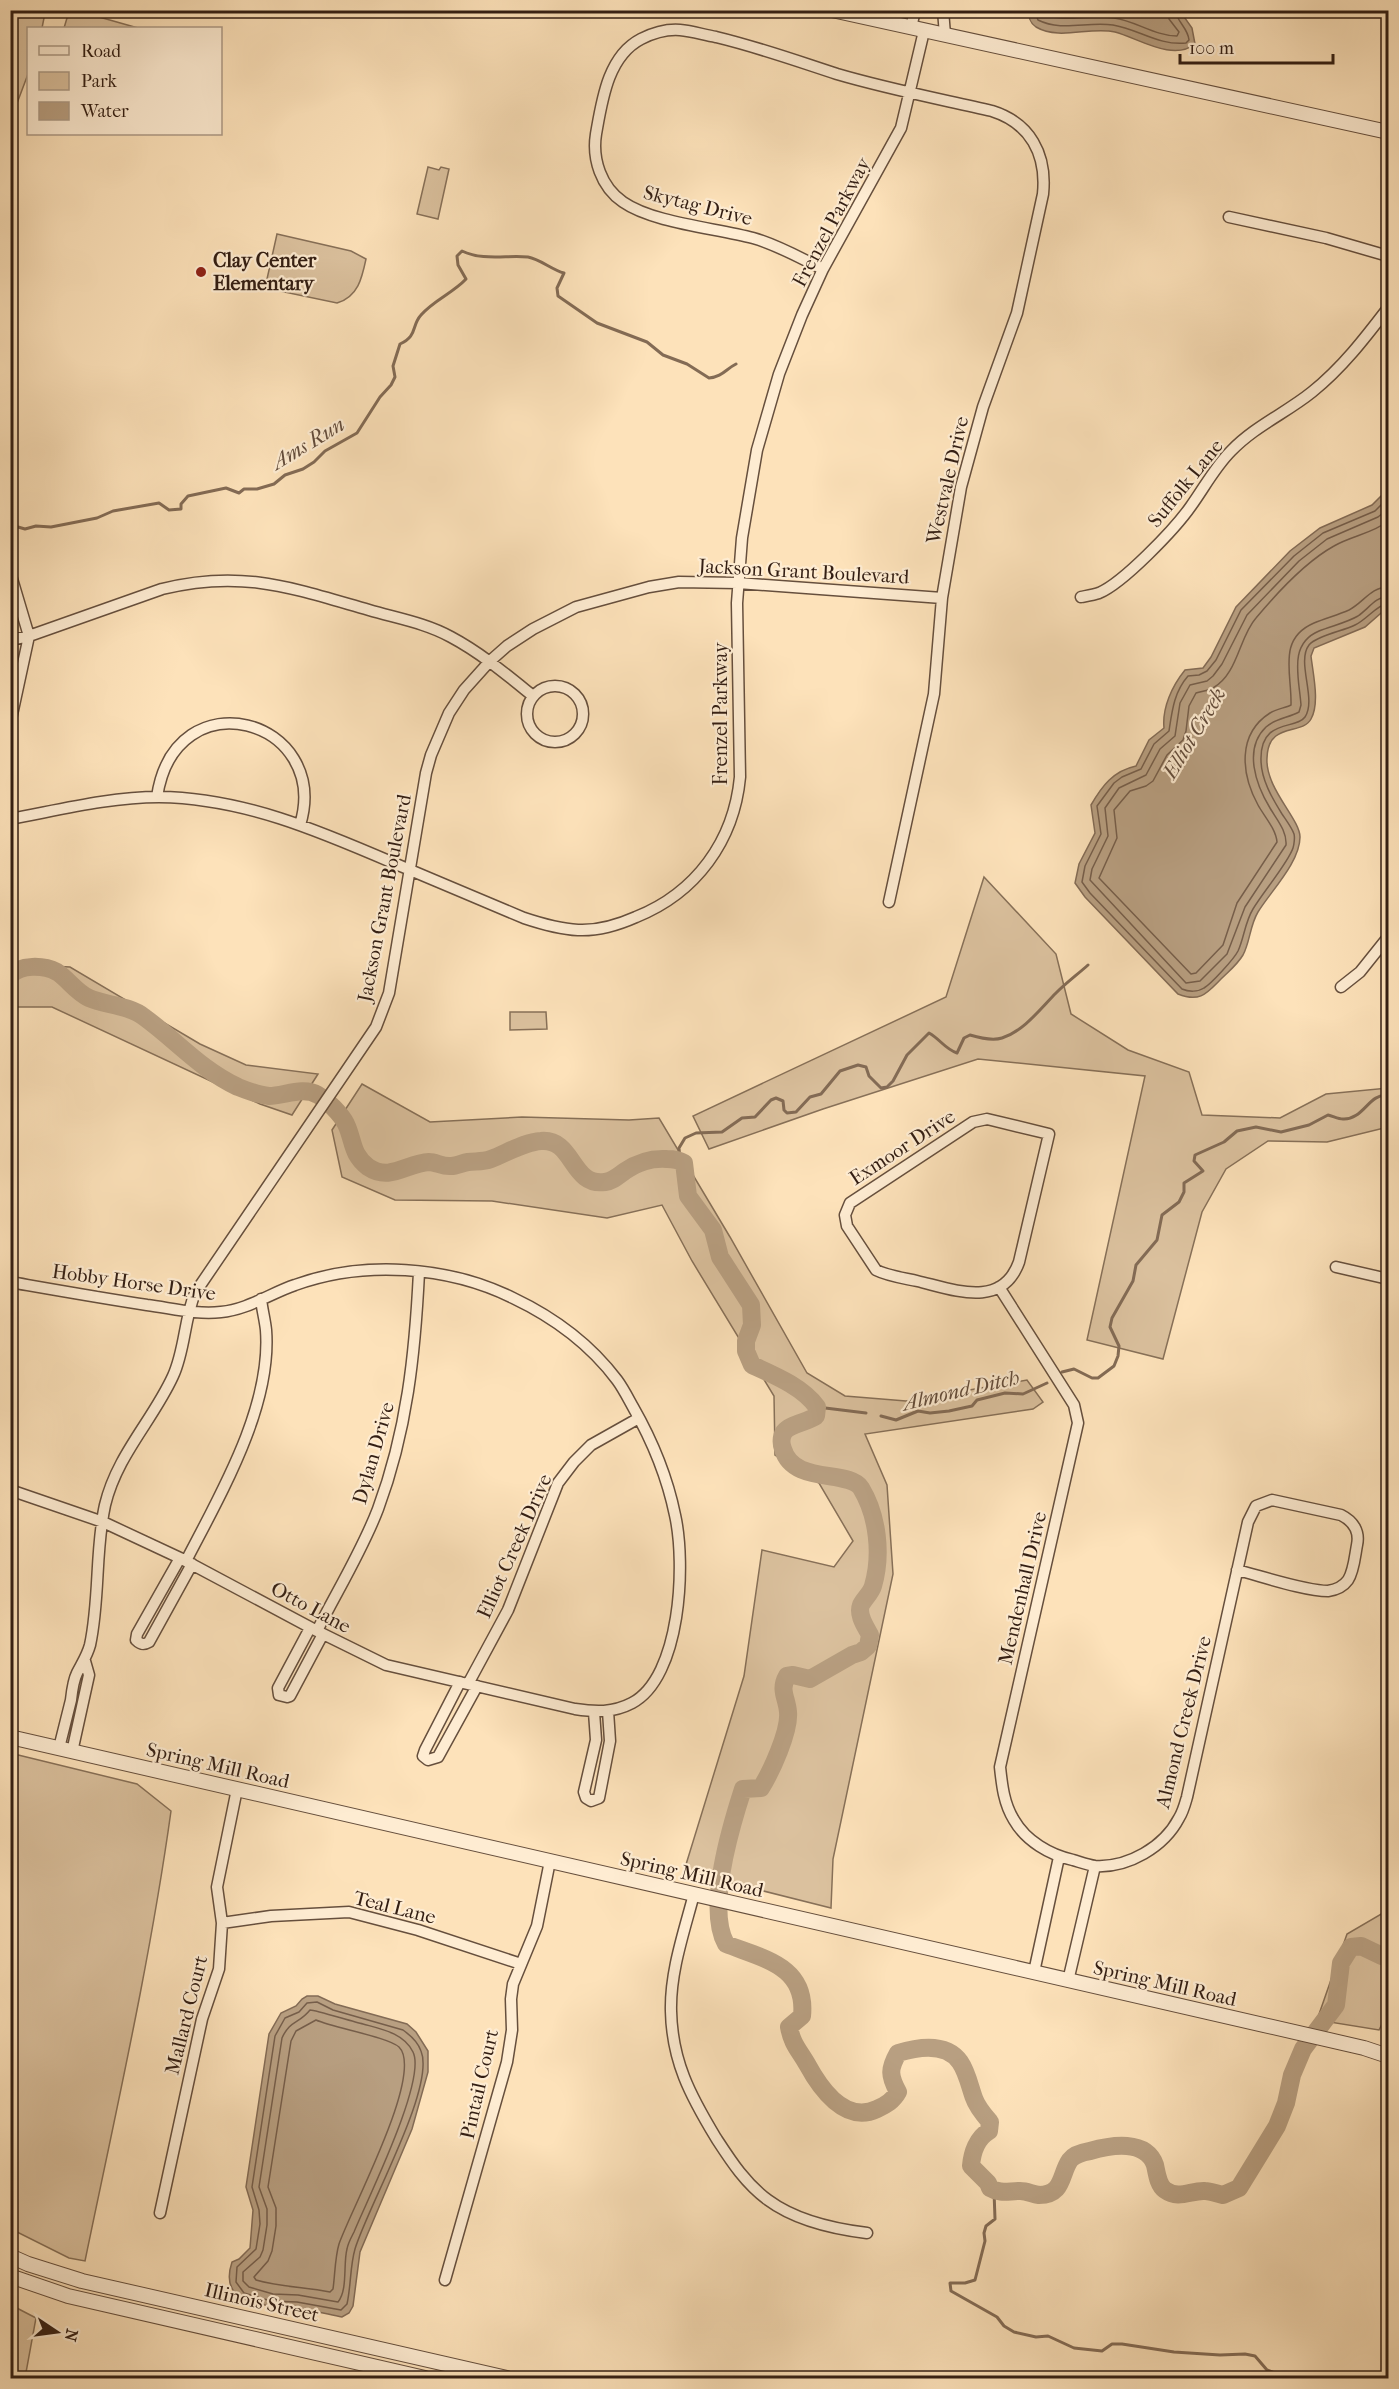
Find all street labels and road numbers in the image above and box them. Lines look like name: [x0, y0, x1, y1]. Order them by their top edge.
street label: Frenzel Parkway: [788, 152, 876, 291]
street label: Skytag Drive: [641, 181, 755, 230]
street label: Westvale Drive: [921, 414, 973, 547]
street label: Suffolk Lane: [1143, 435, 1228, 532]
street label: Jackson Grant Boulevard: [696, 554, 911, 589]
street label: Frenzel Parkway: [709, 641, 732, 786]
street label: Jackson Grant Boulevard: [353, 791, 416, 1006]
street label: Exmoor Drive: [845, 1105, 959, 1190]
street label: Hobby Horse Drive: [50, 1260, 218, 1305]
street label: Dylan Drive: [348, 1399, 399, 1507]
street label: Elliot Creek Drive: [472, 1470, 557, 1622]
street label: Mendenhall Drive: [994, 1509, 1051, 1667]
street label: Otto Lane: [267, 1577, 355, 1638]
street label: Almond Creek Drive: [1151, 1634, 1216, 1812]
street label: Spring Mill Road: [144, 1738, 293, 1793]
street label: Spring Mill Road: [618, 1847, 767, 1902]
street label: Teal Lane: [352, 1886, 438, 1929]
street label: Mallard Court: [161, 1953, 212, 2077]
street label: Spring Mill Road: [1091, 1956, 1240, 2011]
street label: Pintail Court: [456, 2027, 503, 2141]
street label: Illinois Street: [202, 2278, 321, 2327]

